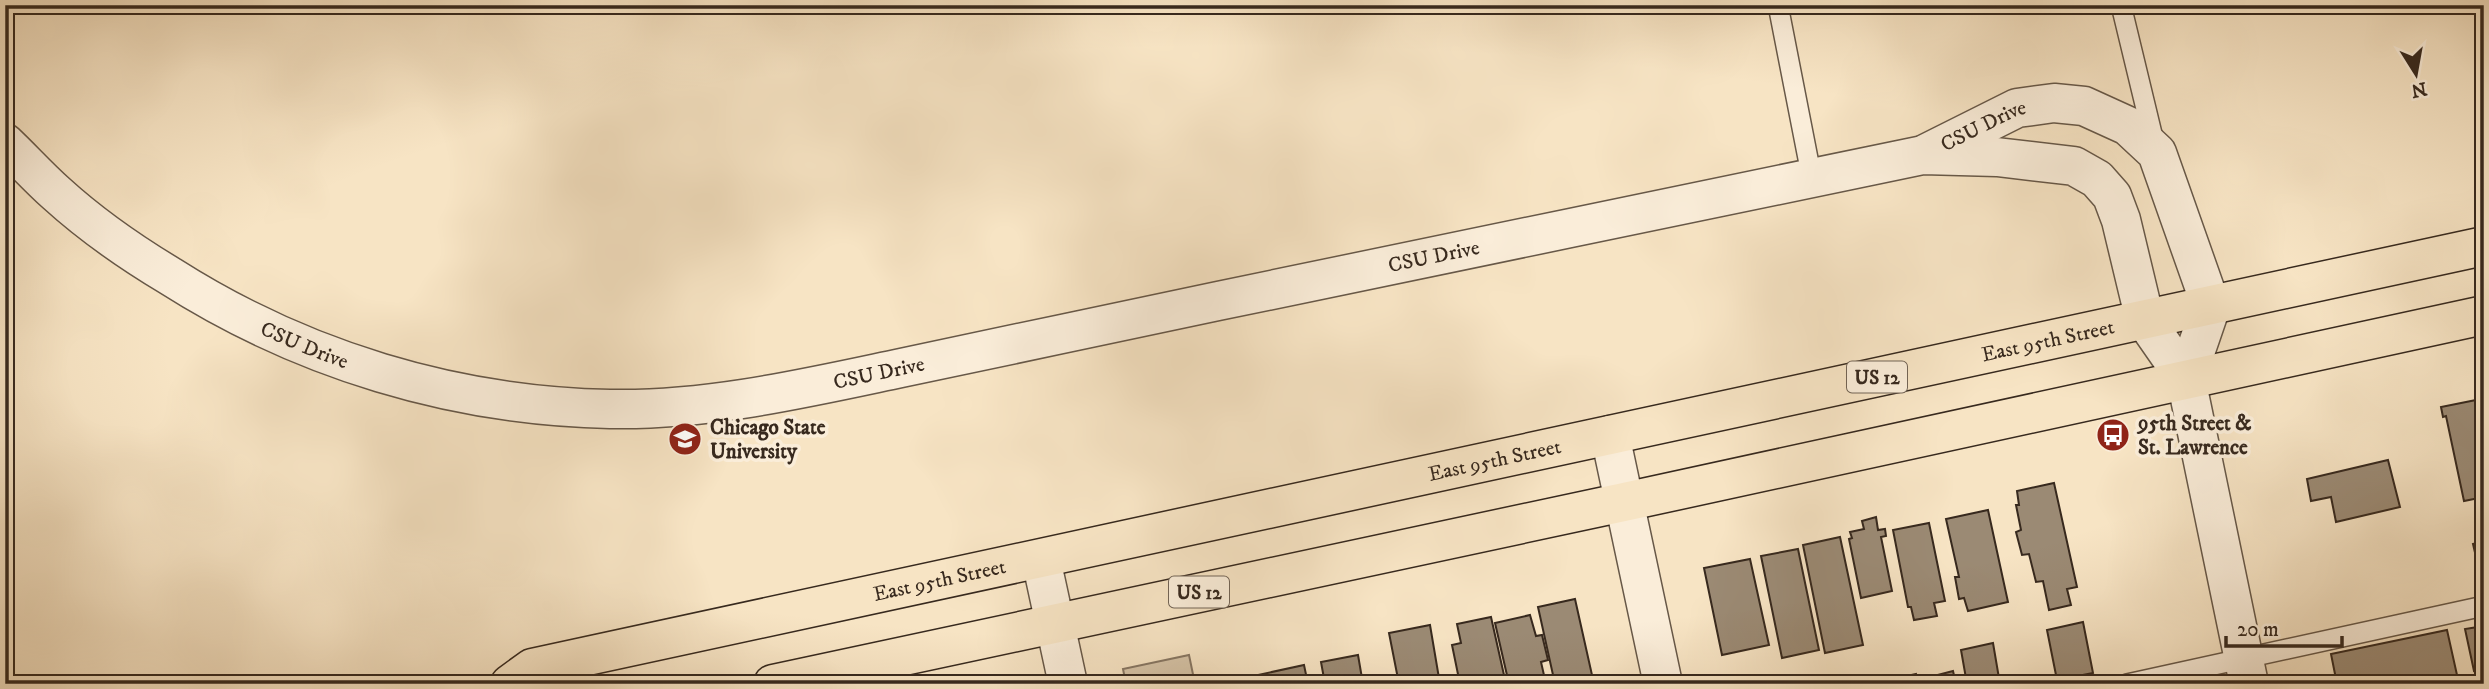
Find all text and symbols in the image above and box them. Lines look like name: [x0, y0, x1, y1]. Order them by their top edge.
north arrow: [2380, 38, 2450, 108]
text: N: [2409, 76, 2429, 102]
street label: CSU Drive: [1937, 95, 2028, 158]
street label: CSU Drive: [1386, 235, 1482, 279]
street label: East 95th Street: [1979, 314, 2117, 368]
street label: CSU Drive: [256, 316, 352, 375]
street label: CSU Drive: [831, 351, 927, 396]
road number: US 12: [1847, 362, 1907, 392]
place label: 95th Street & St. Lawrence: [2136, 411, 2252, 461]
place label: Chicago State University: [710, 415, 826, 465]
bus stop icon: 95th Street & St. Lawrence: [2094, 416, 2132, 454]
school or university icon: Chicago State University: [666, 420, 704, 458]
street label: East 95th Street: [1426, 434, 1564, 488]
street label: East 95th Street: [871, 554, 1009, 608]
road number: US 12: [1169, 576, 1229, 608]
scale bar: [2226, 605, 2342, 649]
text: 20 m: [2237, 617, 2279, 643]

